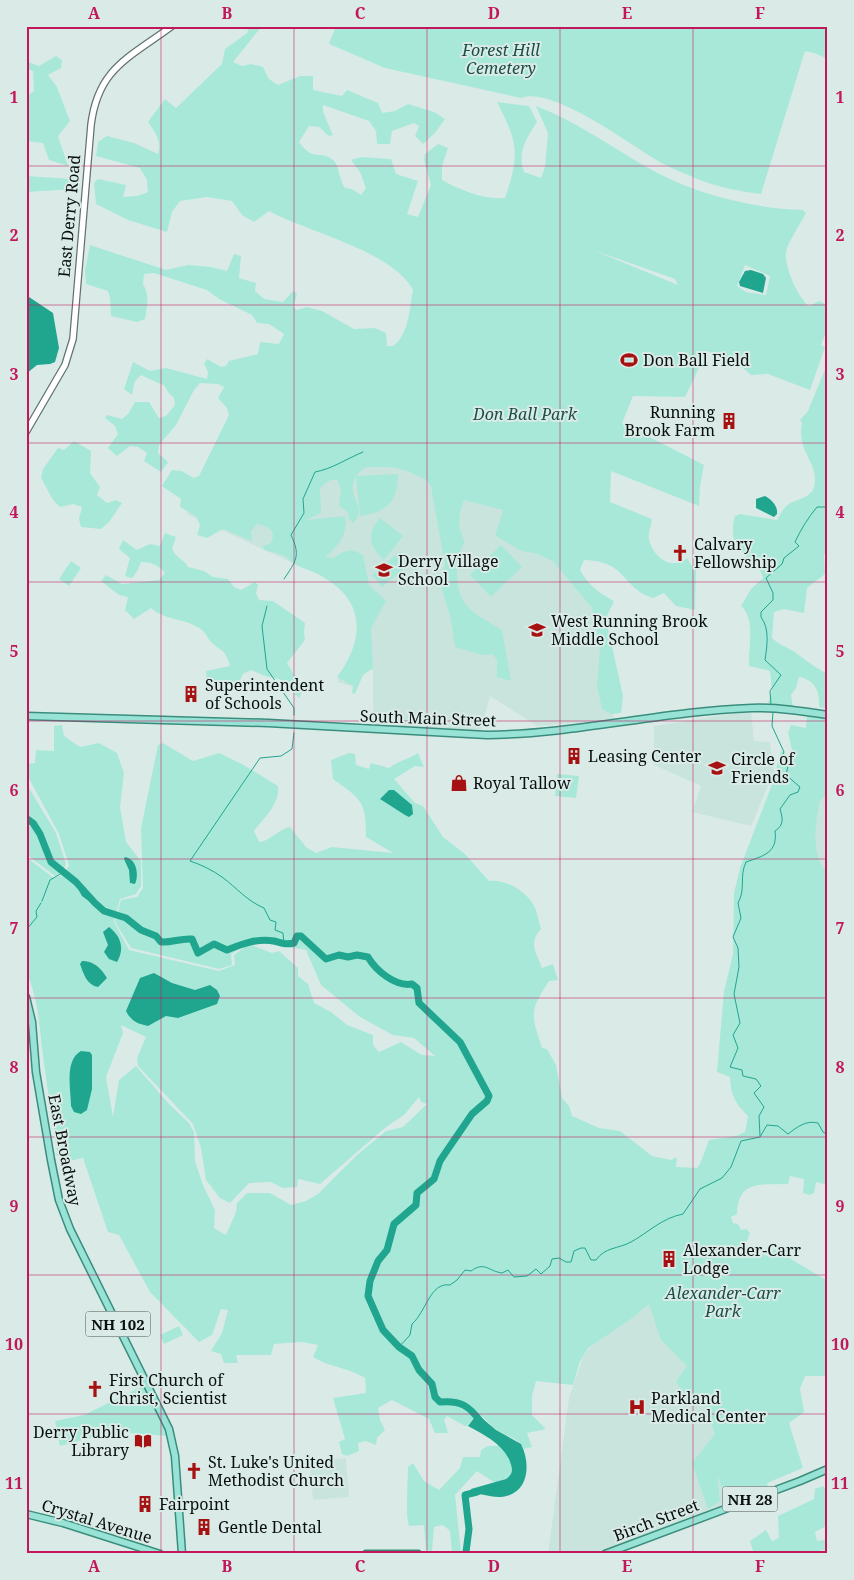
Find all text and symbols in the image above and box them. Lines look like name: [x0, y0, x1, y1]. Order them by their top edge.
text: A: [88, 2, 101, 24]
text: B: [222, 2, 233, 24]
text: C: [355, 2, 366, 24]
text: D: [488, 2, 500, 24]
text: E: [622, 2, 632, 24]
text: F: [755, 2, 765, 24]
park label: Forest Hill Cemetery: [461, 39, 540, 79]
text: 1: [9, 86, 19, 108]
text: 1: [835, 86, 845, 108]
street label: East Derry Road: [53, 154, 85, 278]
text: 2: [9, 224, 19, 246]
text: 2: [835, 224, 845, 246]
place label: Don Ball Field: [643, 349, 750, 371]
sports icon: Don Ball Field: [619, 350, 639, 370]
text: 3: [9, 363, 19, 385]
text: 3: [835, 363, 845, 385]
place label: Running Brook Farm: [625, 401, 715, 441]
park label: Don Ball Park: [472, 403, 578, 425]
building icon: Running Brook Farm: [719, 411, 739, 431]
text: 4: [9, 501, 19, 523]
text: 4: [835, 501, 845, 523]
place label: Calvary Fellowship: [694, 533, 777, 573]
church icon: Calvary Fellowship: [670, 543, 690, 563]
place label: Derry Village School: [398, 550, 498, 590]
school or university icon: Derry Village School: [374, 560, 394, 580]
place label: West Running Brook Middle School: [551, 610, 708, 650]
school or university icon: West Running Brook Middle School: [527, 620, 547, 640]
text: 5: [9, 640, 19, 662]
text: 5: [835, 640, 845, 662]
place label: Superintendent of Schools: [205, 674, 324, 714]
building icon: Superintendent of Schools: [181, 684, 201, 704]
street label: South Main Street: [360, 705, 497, 731]
place label: Leasing Center: [588, 745, 702, 767]
building icon: Leasing Center: [564, 746, 584, 766]
place label: Circle of Friends: [731, 748, 796, 788]
school or university icon: Circle of Friends: [707, 758, 727, 778]
place label: Royal Tallow: [473, 772, 571, 794]
shop icon: Royal Tallow: [449, 773, 469, 793]
text: 6: [9, 779, 19, 801]
text: 6: [835, 779, 845, 801]
text: 7: [9, 917, 19, 939]
text: 7: [835, 917, 845, 939]
text: 8: [9, 1056, 19, 1078]
text: 8: [835, 1056, 845, 1078]
street label: East Broadway: [43, 1092, 87, 1209]
text: 9: [9, 1195, 19, 1217]
text: 9: [835, 1195, 845, 1217]
place label: Alexander-Carr Lodge: [683, 1239, 802, 1279]
building icon: Alexander-Carr Lodge: [659, 1249, 679, 1269]
park label: Alexander-Carr Park: [664, 1282, 781, 1322]
road number: NH 102: [86, 1312, 150, 1336]
text: 10: [5, 1333, 23, 1355]
text: 10: [831, 1333, 849, 1355]
place label: First Church of Christ, Scientist: [109, 1369, 227, 1409]
church icon: First Church of Christ, Scientist: [85, 1379, 105, 1399]
place label: Parkland Medical Center: [651, 1387, 766, 1427]
hospital icon: Parkland Medical Center: [627, 1397, 647, 1417]
place label: Derry Public Library: [33, 1421, 130, 1461]
library icon: Derry Public Library: [133, 1431, 153, 1451]
place label: St. Luke's United Methodist Church: [208, 1451, 344, 1491]
church icon: St. Luke's United Methodist Church: [184, 1461, 204, 1481]
text: 11: [5, 1472, 23, 1494]
text: 11: [831, 1472, 849, 1494]
road number: NH 28: [722, 1486, 778, 1512]
place label: Fairpoint: [159, 1493, 230, 1515]
street label: Birch Street: [610, 1493, 702, 1546]
street label: Crystal Avenue: [39, 1494, 155, 1548]
building icon: Fairpoint: [135, 1494, 155, 1514]
place label: Gentle Dental: [218, 1516, 322, 1538]
building icon: Gentle Dental: [194, 1517, 214, 1537]
text: A: [88, 1555, 101, 1577]
text: B: [222, 1555, 233, 1577]
text: C: [355, 1555, 366, 1577]
text: D: [488, 1555, 500, 1577]
text: E: [622, 1555, 632, 1577]
text: F: [755, 1555, 765, 1577]

